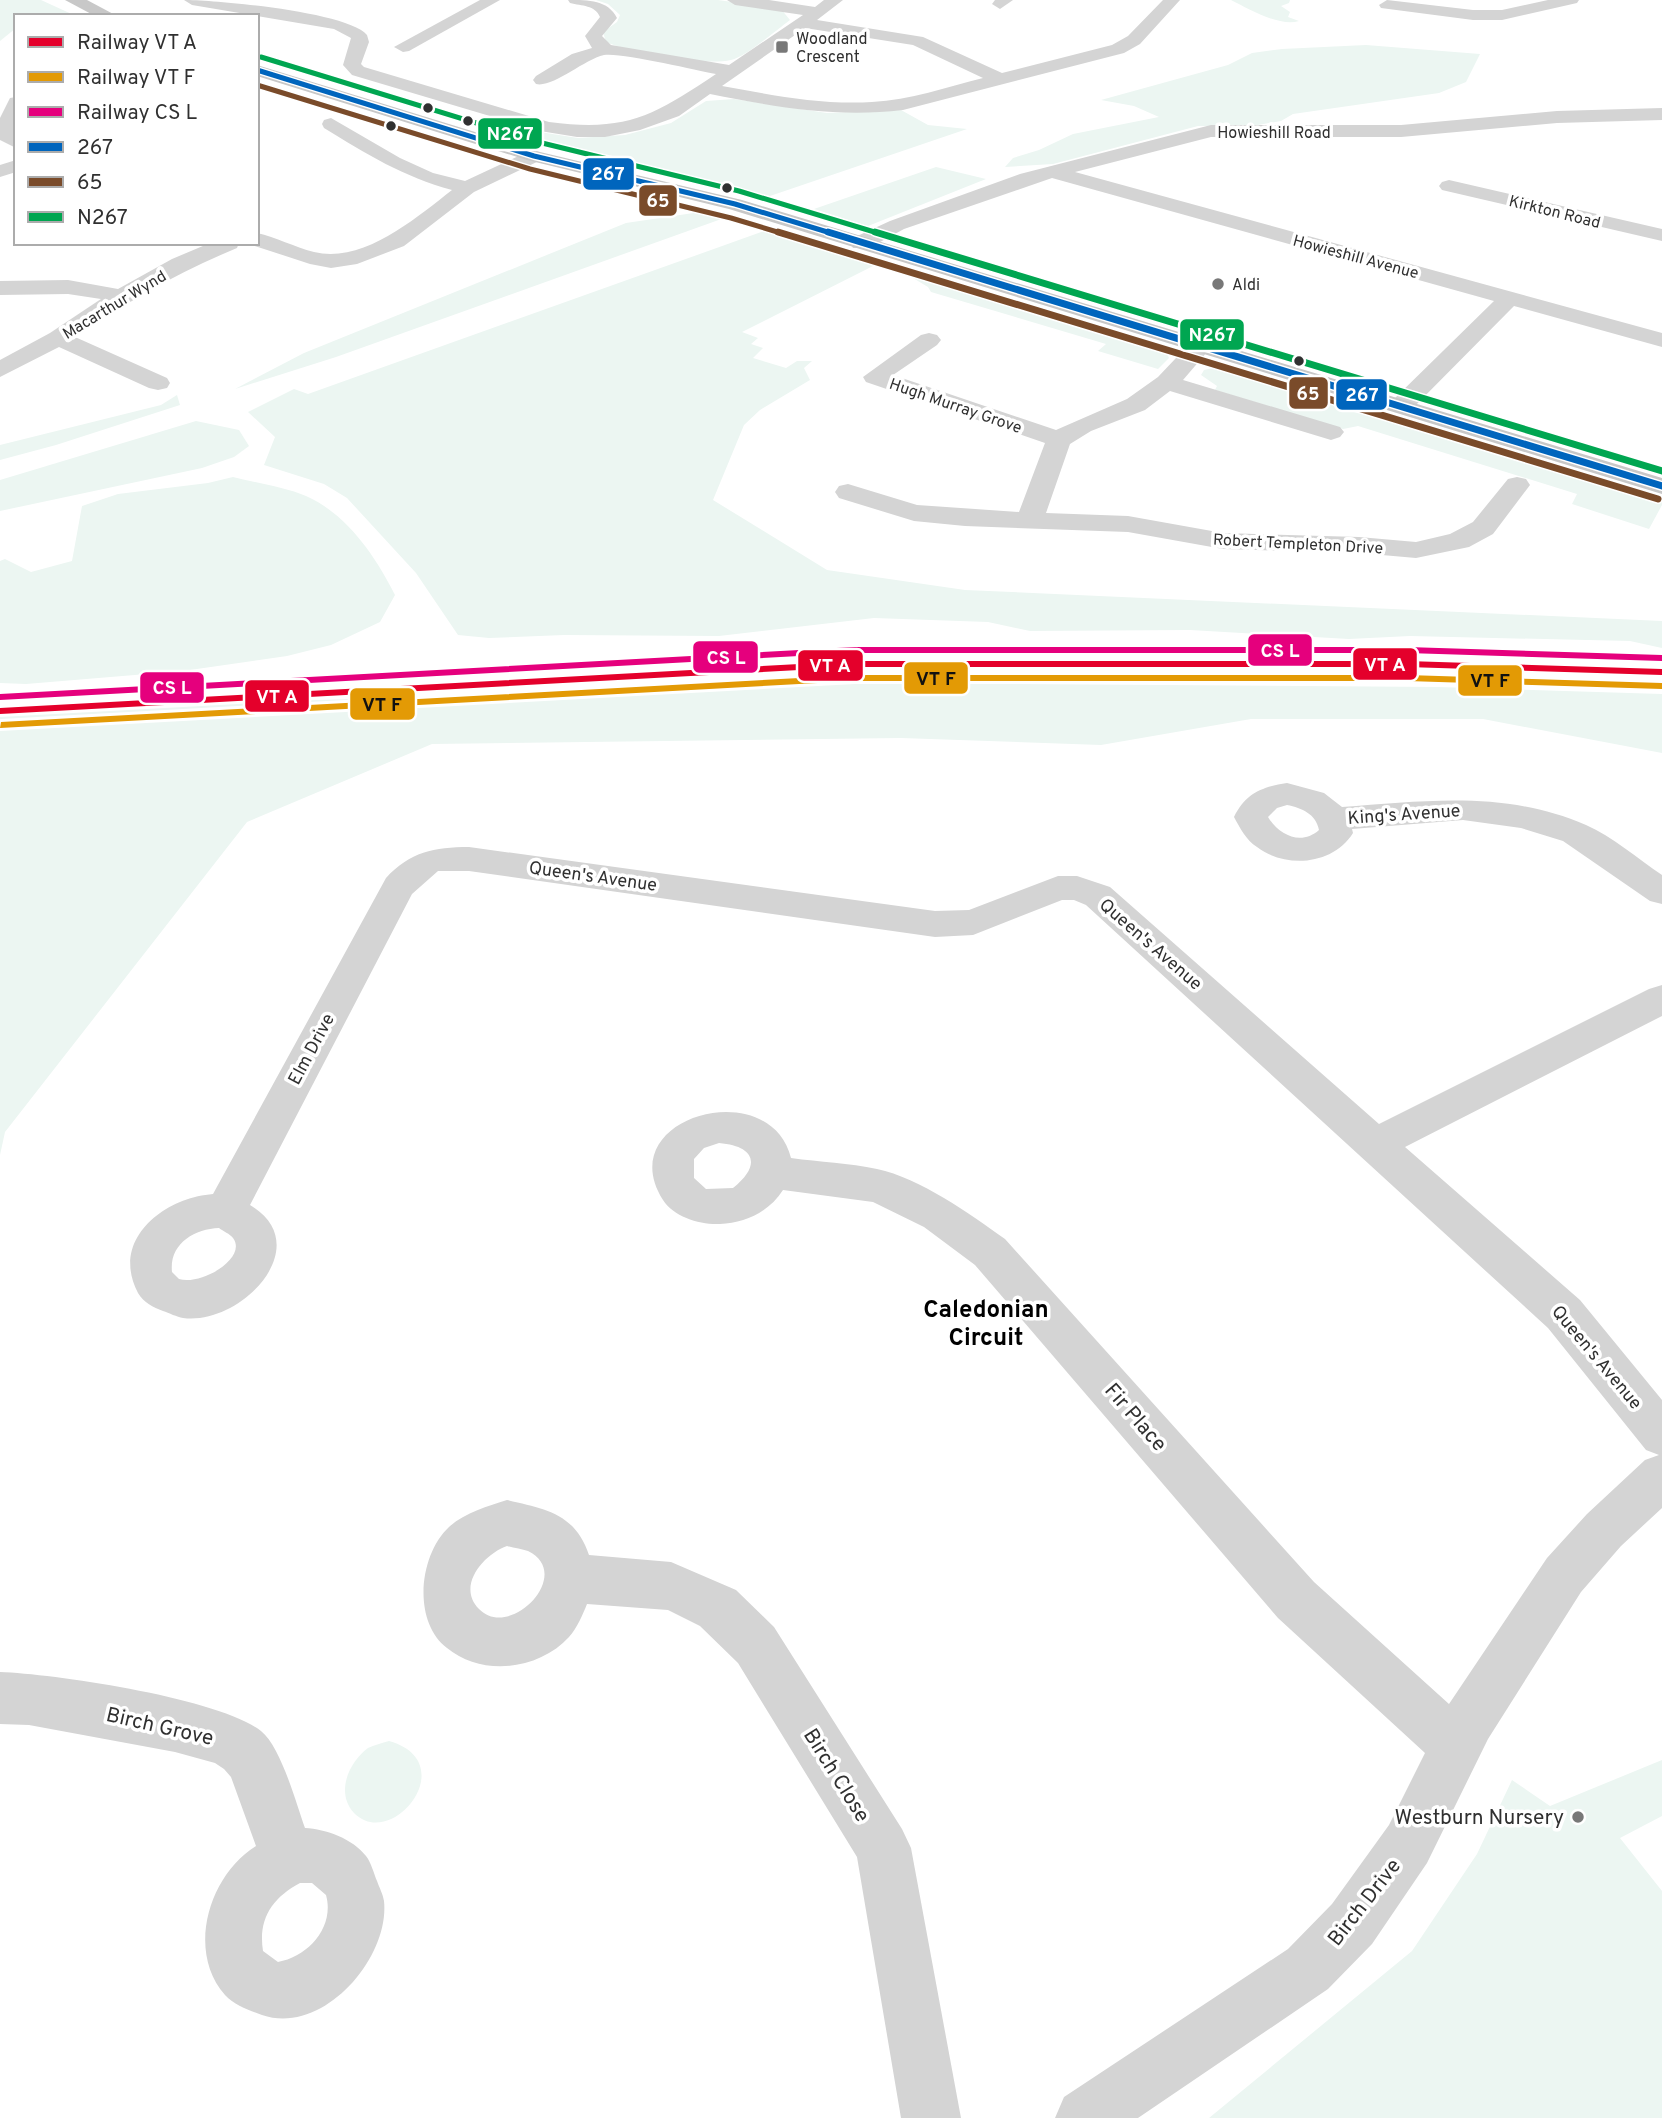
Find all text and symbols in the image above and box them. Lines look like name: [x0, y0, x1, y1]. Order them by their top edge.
legend: [14, 14, 259, 245]
text: Railway VT A: [77, 30, 197, 57]
place label: Woodland Crescent: [796, 30, 868, 68]
marker: Woodland Crescent: [774, 39, 790, 55]
text: Railway VT F: [77, 65, 195, 92]
text: Railway CS L: [77, 100, 197, 127]
unlabelled marker: [421, 101, 435, 115]
unlabelled marker: [461, 114, 475, 128]
line badge: N267: [477, 117, 543, 150]
unlabelled marker: [384, 119, 398, 133]
text: N267: [486, 123, 534, 147]
street label: Howieshill Road: [1217, 124, 1331, 144]
text: 267: [77, 135, 113, 162]
line badge: 267: [582, 157, 635, 191]
text: 267: [591, 163, 625, 187]
text: 65: [77, 170, 103, 197]
unlabelled marker: [720, 181, 734, 195]
line badge: 65: [638, 184, 678, 217]
text: 65: [646, 190, 670, 214]
street label: Kirkton Road: [1507, 192, 1602, 234]
text: N267: [77, 205, 128, 232]
street label: Howieshill Avenue: [1290, 232, 1421, 284]
street label: Macarthur Wynd: [59, 267, 171, 345]
marker: Aldi: [1210, 276, 1226, 292]
place label: Aldi: [1232, 276, 1260, 296]
line badge: N267: [1179, 318, 1245, 351]
text: N267: [1188, 324, 1236, 348]
unlabelled marker: [1292, 354, 1306, 368]
street label: Hugh Murray Grove: [886, 375, 1024, 439]
line badge: 65: [1288, 376, 1329, 410]
line badge: 267: [1335, 378, 1388, 411]
text: 65: [1296, 383, 1320, 407]
text: 267: [1345, 384, 1379, 408]
street label: Robert Templeton Drive: [1212, 531, 1383, 559]
line badge: CS L: [1247, 633, 1313, 667]
line badge: CS L: [692, 640, 759, 674]
text: CS L: [1260, 640, 1300, 664]
text: CS L: [706, 647, 746, 671]
line badge: VT A: [1352, 647, 1418, 681]
line badge: VT A: [797, 649, 864, 682]
text: VT A: [1364, 654, 1406, 678]
text: VT A: [809, 655, 851, 679]
line badge: VT F: [903, 661, 969, 695]
line badge: VT F: [1457, 664, 1523, 697]
text: VT F: [916, 668, 956, 692]
text: VT F: [1470, 670, 1510, 694]
line badge: CS L: [139, 671, 205, 704]
text: CS L: [152, 677, 192, 701]
line badge: VT A: [244, 679, 310, 713]
text: VT A: [256, 686, 298, 710]
line badge: VT F: [349, 687, 416, 721]
text: VT F: [362, 694, 402, 718]
street label: King's Avenue: [1347, 800, 1461, 831]
street label: Queen's Avenue: [527, 857, 658, 898]
street label: Queen's Avenue: [1094, 894, 1206, 996]
street label: Elm Drive: [284, 1010, 341, 1089]
district label: Caledonian Circuit: [923, 1296, 1049, 1354]
street label: Queen's Avenue: [1546, 1301, 1646, 1415]
street label: Fir Place: [1098, 1378, 1172, 1458]
street label: Birch Grove: [103, 1702, 216, 1753]
street label: Birch Close: [796, 1724, 875, 1828]
place label: Westburn Nursery: [1395, 1805, 1564, 1832]
marker: Westburn Nursery: [1570, 1809, 1586, 1825]
street label: Birch Drive: [1323, 1854, 1408, 1952]

